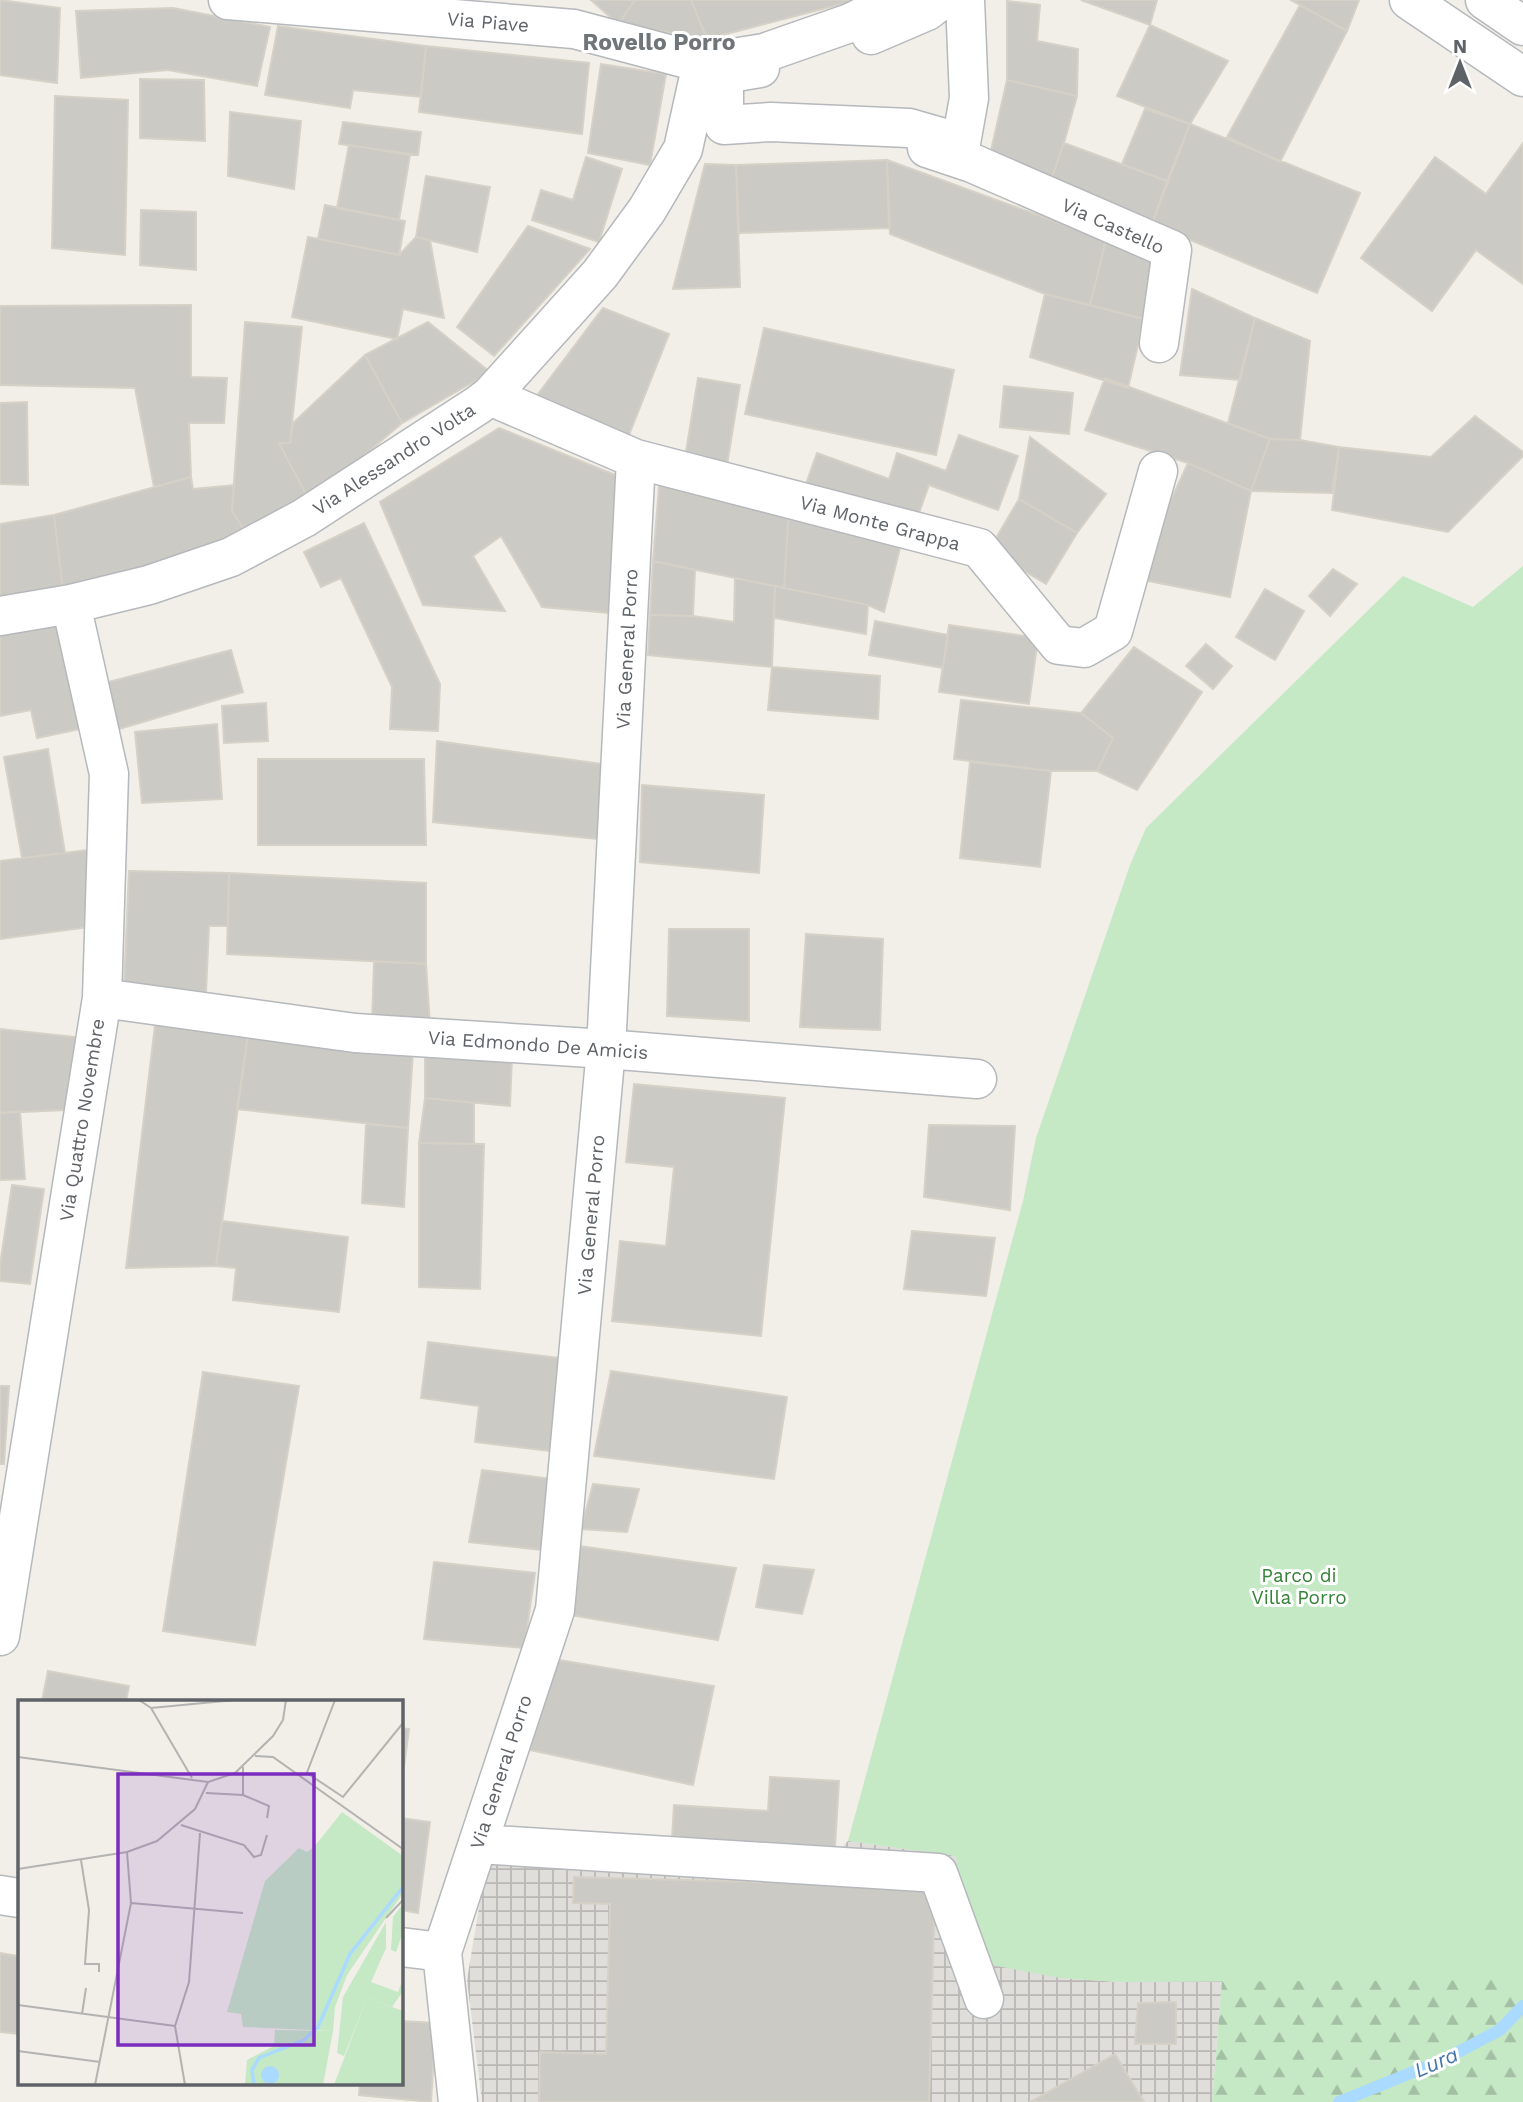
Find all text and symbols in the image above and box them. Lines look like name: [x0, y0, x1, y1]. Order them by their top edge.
street label: Via Piave: [446, 7, 530, 37]
north arrow: [1425, 28, 1495, 98]
district label: Rovello Porro: [583, 29, 735, 56]
text: N: [1453, 35, 1467, 58]
street label: Via Castello: [1058, 193, 1168, 259]
street label: Via Alessandro Volta: [309, 398, 480, 520]
street label: Via Monte Grappa: [797, 491, 963, 556]
street label: Via General Porro: [611, 568, 643, 730]
street label: Via Quattro Novembre: [55, 1017, 109, 1223]
street label: Via Edmondo De Amicis: [427, 1026, 649, 1064]
street label: Via General Porro: [573, 1134, 609, 1296]
park label: Parco di Villa Porro: [1251, 1564, 1347, 1609]
street label: Via General Porro: [465, 1692, 537, 1852]
inset map: [18, 1700, 402, 2084]
water label: Lura: [1410, 2041, 1462, 2083]

